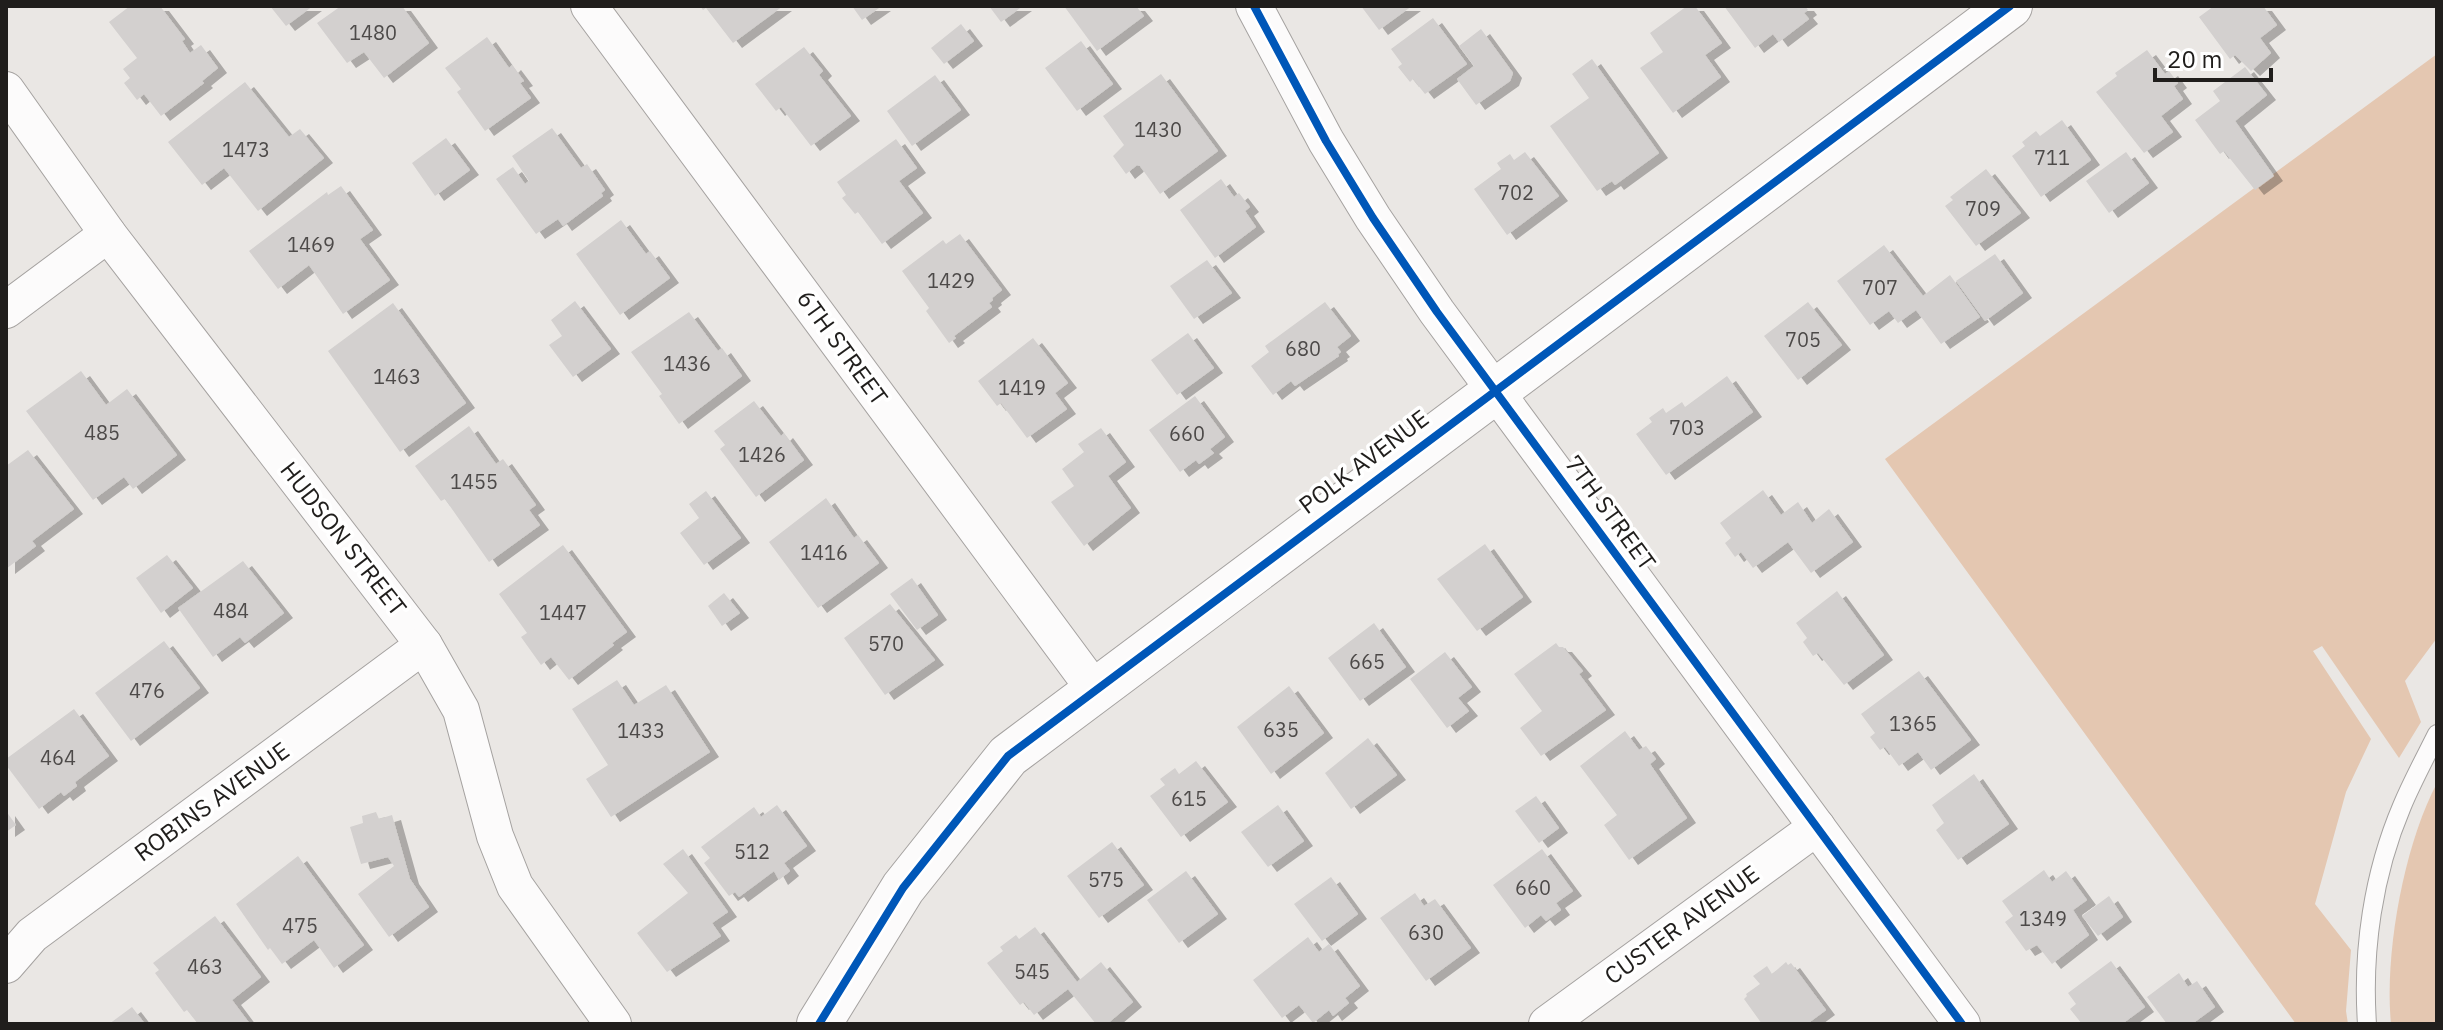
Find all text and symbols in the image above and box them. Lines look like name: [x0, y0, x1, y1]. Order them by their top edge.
house number: 1480: [349, 19, 397, 46]
scale bar: [2155, 32, 2271, 82]
text: 20 m: [2167, 43, 2222, 75]
house number: 1430: [1134, 116, 1182, 143]
house number: 1473: [222, 136, 270, 163]
house number: 711: [2034, 144, 2070, 171]
house number: 702: [1498, 179, 1534, 206]
house number: 709: [1965, 195, 2001, 222]
house number: 1469: [287, 231, 335, 258]
house number: 1429: [927, 267, 975, 294]
house number: 707: [1862, 274, 1898, 301]
street label: 6TH STREET: [790, 283, 896, 412]
house number: 705: [1785, 326, 1821, 353]
house number: 680: [1285, 335, 1321, 362]
house number: 1436: [663, 350, 711, 377]
house number: 1463: [373, 363, 421, 390]
house number: 1419: [998, 374, 1046, 401]
street label: POLK AVENUE: [1292, 402, 1435, 521]
house number: 703: [1669, 414, 1705, 441]
house number: 485: [84, 419, 120, 446]
house number: 660: [1169, 420, 1205, 447]
house number: 1426: [738, 441, 786, 468]
street label: 7TH STREET: [1558, 448, 1664, 577]
street label: HUDSON STREET: [274, 455, 414, 622]
house number: 1455: [450, 468, 498, 495]
house number: 1416: [800, 539, 848, 566]
house number: 484: [213, 597, 249, 624]
house number: 1447: [539, 599, 587, 626]
house number: 570: [868, 630, 904, 657]
house number: 665: [1349, 648, 1385, 675]
house number: 476: [129, 677, 165, 704]
house number: 1365: [1889, 710, 1937, 737]
house number: 635: [1263, 716, 1299, 743]
house number: 1433: [617, 717, 665, 744]
street label: ROBINS AVENUE: [127, 734, 295, 868]
house number: 464: [40, 744, 76, 771]
house number: 615: [1171, 785, 1207, 812]
house number: 512: [734, 838, 770, 865]
street label: CUSTER AVENUE: [1598, 857, 1765, 991]
house number: 575: [1088, 866, 1124, 893]
house number: 660: [1515, 874, 1551, 901]
house number: 1349: [2019, 905, 2067, 932]
house number: 475: [282, 912, 318, 939]
house number: 630: [1408, 919, 1444, 946]
house number: 463: [187, 953, 223, 980]
house number: 545: [1014, 958, 1050, 985]

